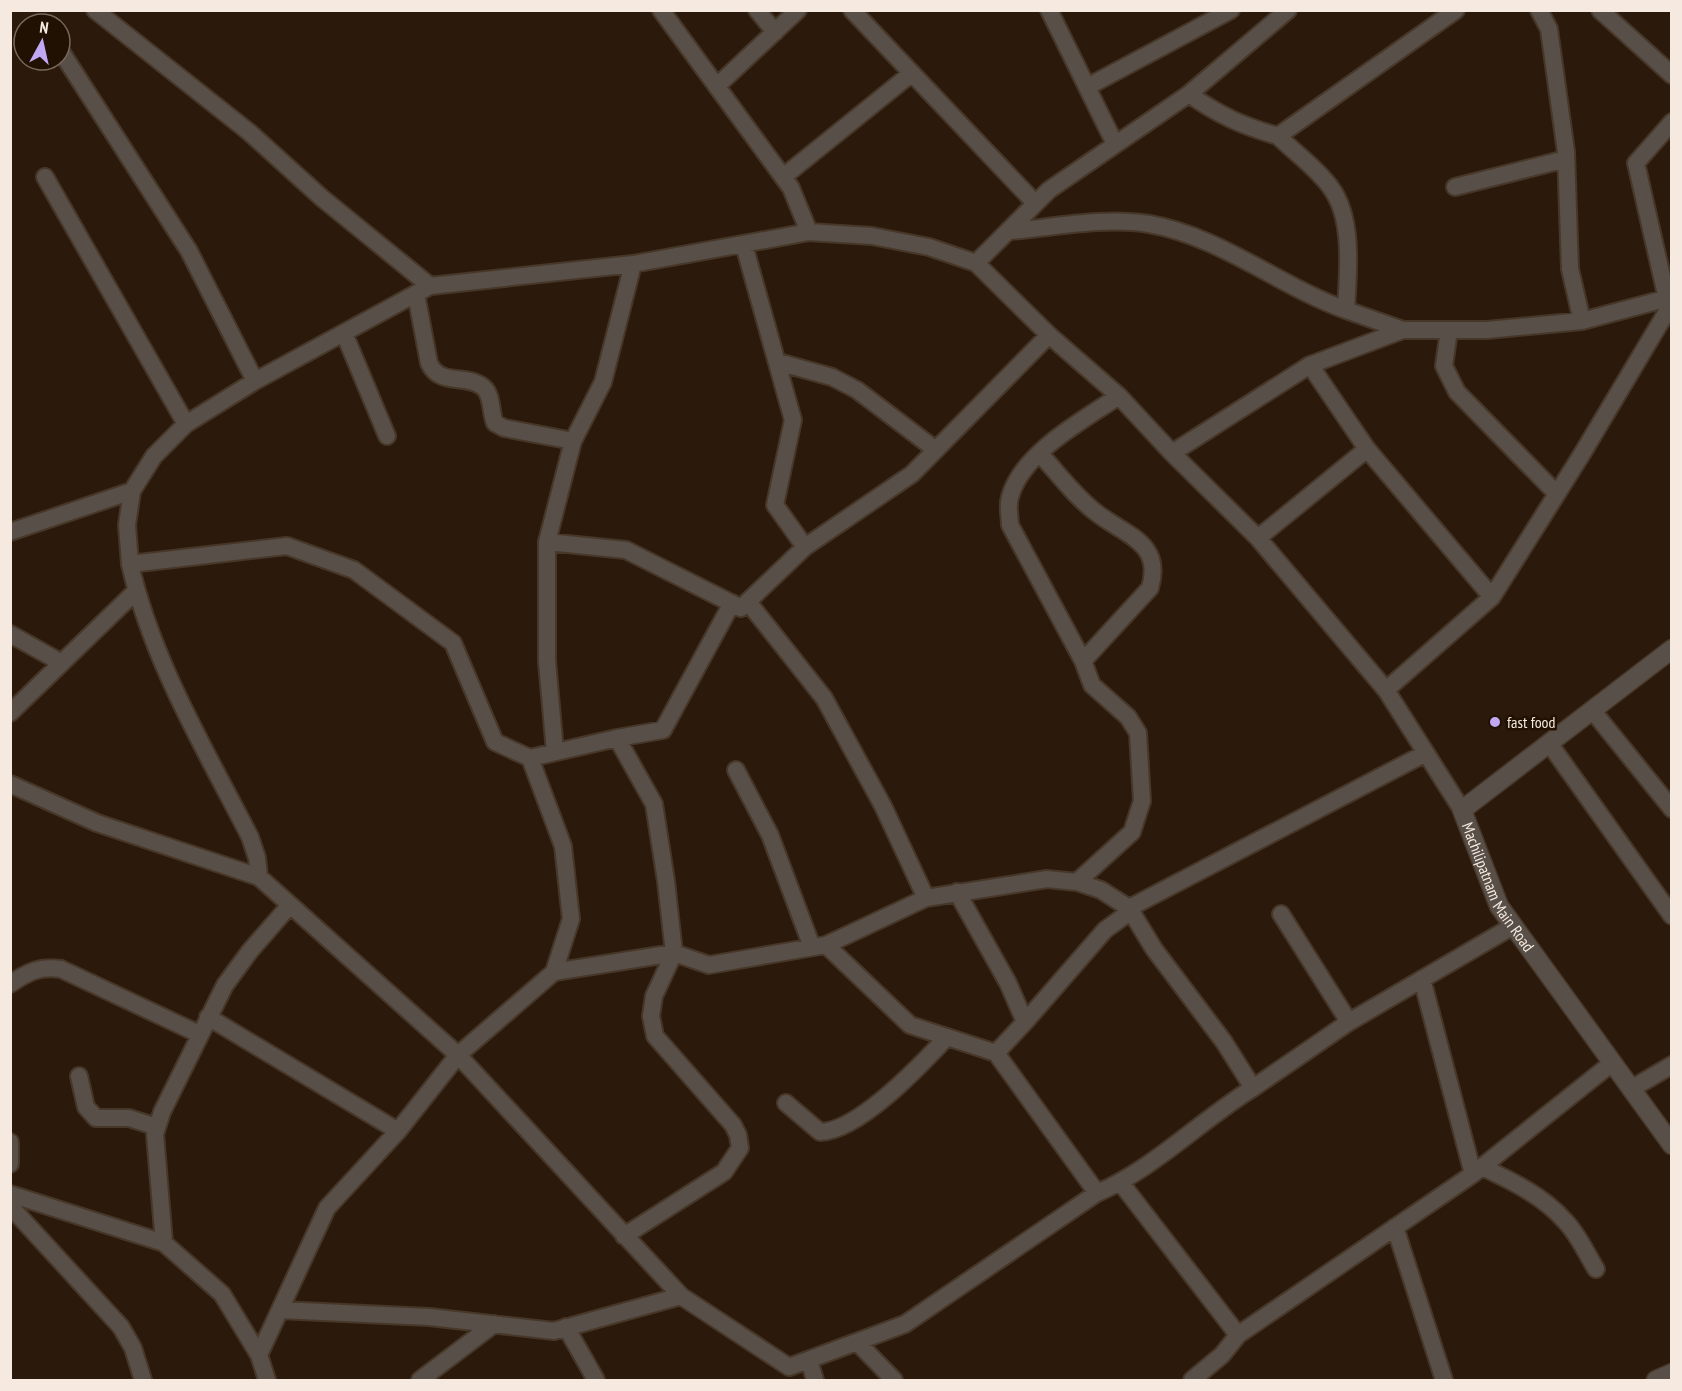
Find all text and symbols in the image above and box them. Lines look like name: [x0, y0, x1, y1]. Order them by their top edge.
north arrow: [12, 12, 72, 72]
text: N: [38, 17, 50, 38]
place label: fast food: [1507, 712, 1556, 732]
marker: fast food: [1488, 715, 1502, 729]
street label: Machilipatnam Main Road: [1458, 819, 1539, 956]

